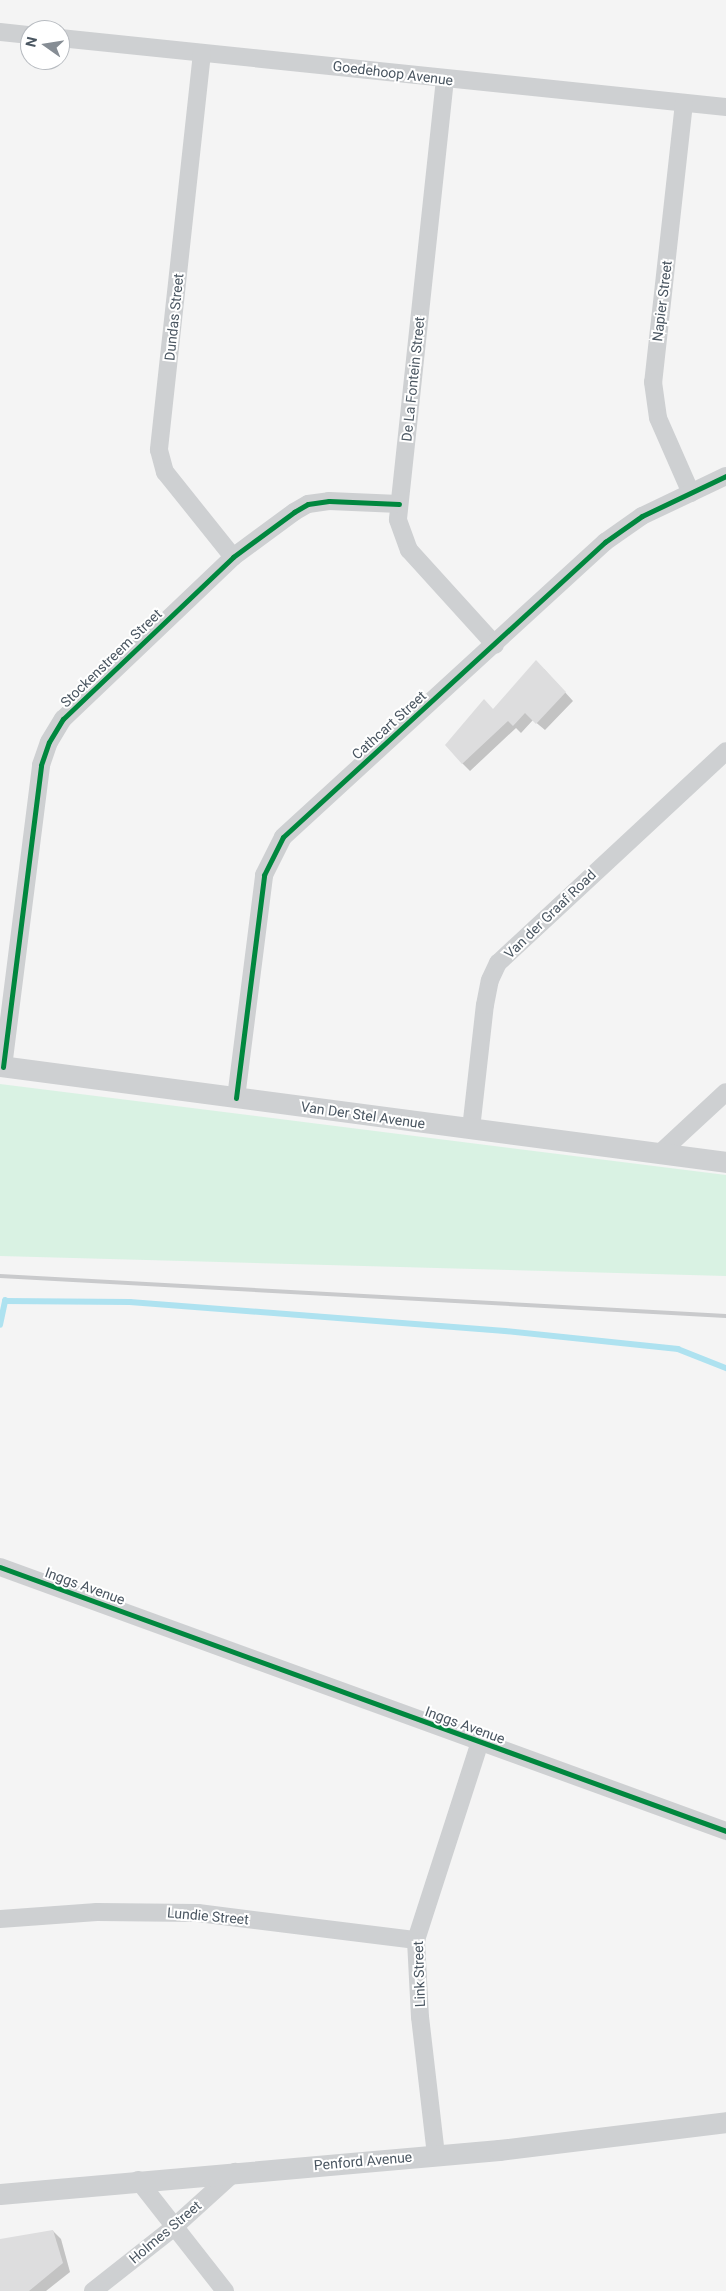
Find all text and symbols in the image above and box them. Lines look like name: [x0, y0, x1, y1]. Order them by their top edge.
north arrow: [20, 20, 70, 70]
text: N: [22, 35, 40, 48]
street label: Goedehoop Avenue: [332, 57, 454, 89]
street label: Napier Street: [649, 260, 675, 342]
street label: Dundas Street: [161, 272, 187, 362]
street label: De La Fontein Street: [398, 316, 428, 442]
street label: Stockenstreem Street: [57, 605, 165, 711]
street label: Cathcart Street: [348, 687, 430, 763]
street label: Van der Graaf Road: [501, 866, 599, 962]
street label: Van Der Stel Avenue: [300, 1098, 426, 1132]
street label: Inggs Avenue: [43, 1564, 127, 1608]
street label: Inggs Avenue: [423, 1703, 507, 1747]
street label: Lundie Street: [167, 1904, 249, 1928]
street label: Link Street: [409, 1941, 429, 2007]
street label: Penford Avenue: [313, 2148, 413, 2174]
street label: Holmes Street: [126, 2197, 204, 2267]

